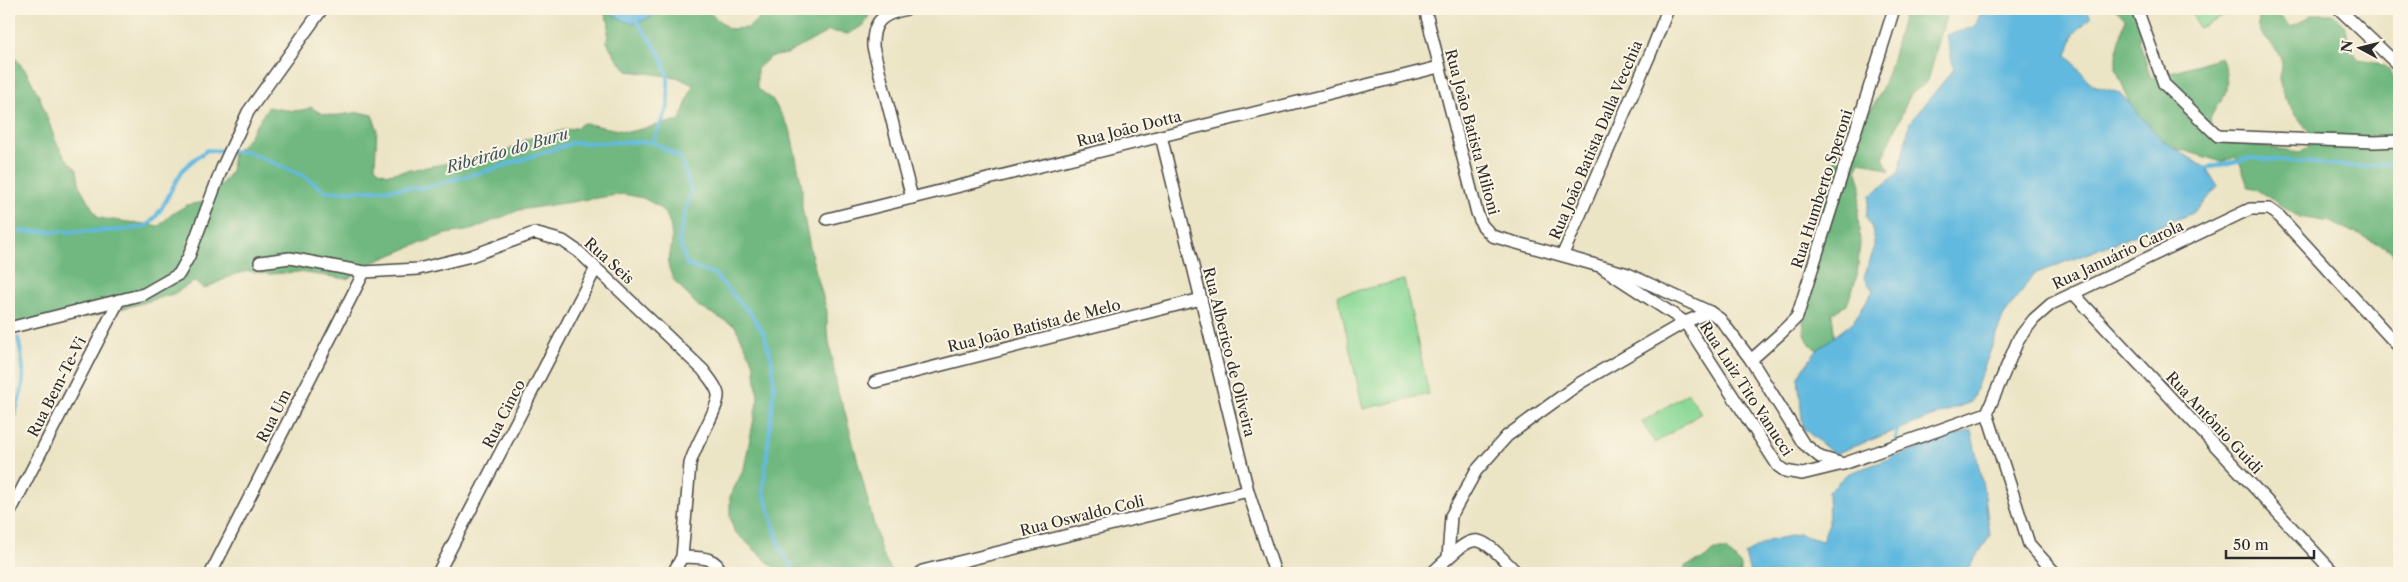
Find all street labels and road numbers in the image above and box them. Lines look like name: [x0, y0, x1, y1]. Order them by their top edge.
street label: Rua João Batista Dalla Vecchia: [1545, 37, 1646, 242]
street label: Rua João Batista Milioni: [1441, 47, 1504, 217]
street label: Rua João Dotta: [1075, 106, 1183, 151]
street label: Rua Humberto Speroni: [1787, 107, 1856, 271]
street label: Rua Januário Carola: [2049, 216, 2187, 293]
street label: Rua Seis: [581, 233, 638, 288]
street label: Rua Alberico de Oliveira: [1199, 265, 1260, 439]
street label: Rua João Batista de Melo: [945, 295, 1122, 356]
street label: Rua Luiz Tito Vanucci: [1696, 318, 1797, 460]
street label: Rua Bem-Te-Vi: [23, 333, 90, 440]
street label: Rua Antônio Guidi: [2162, 368, 2267, 478]
street label: Rua Cinco: [478, 376, 529, 451]
street label: Rua Um: [252, 386, 295, 446]
street label: Rua Oswaldo Coli: [1018, 491, 1146, 540]

